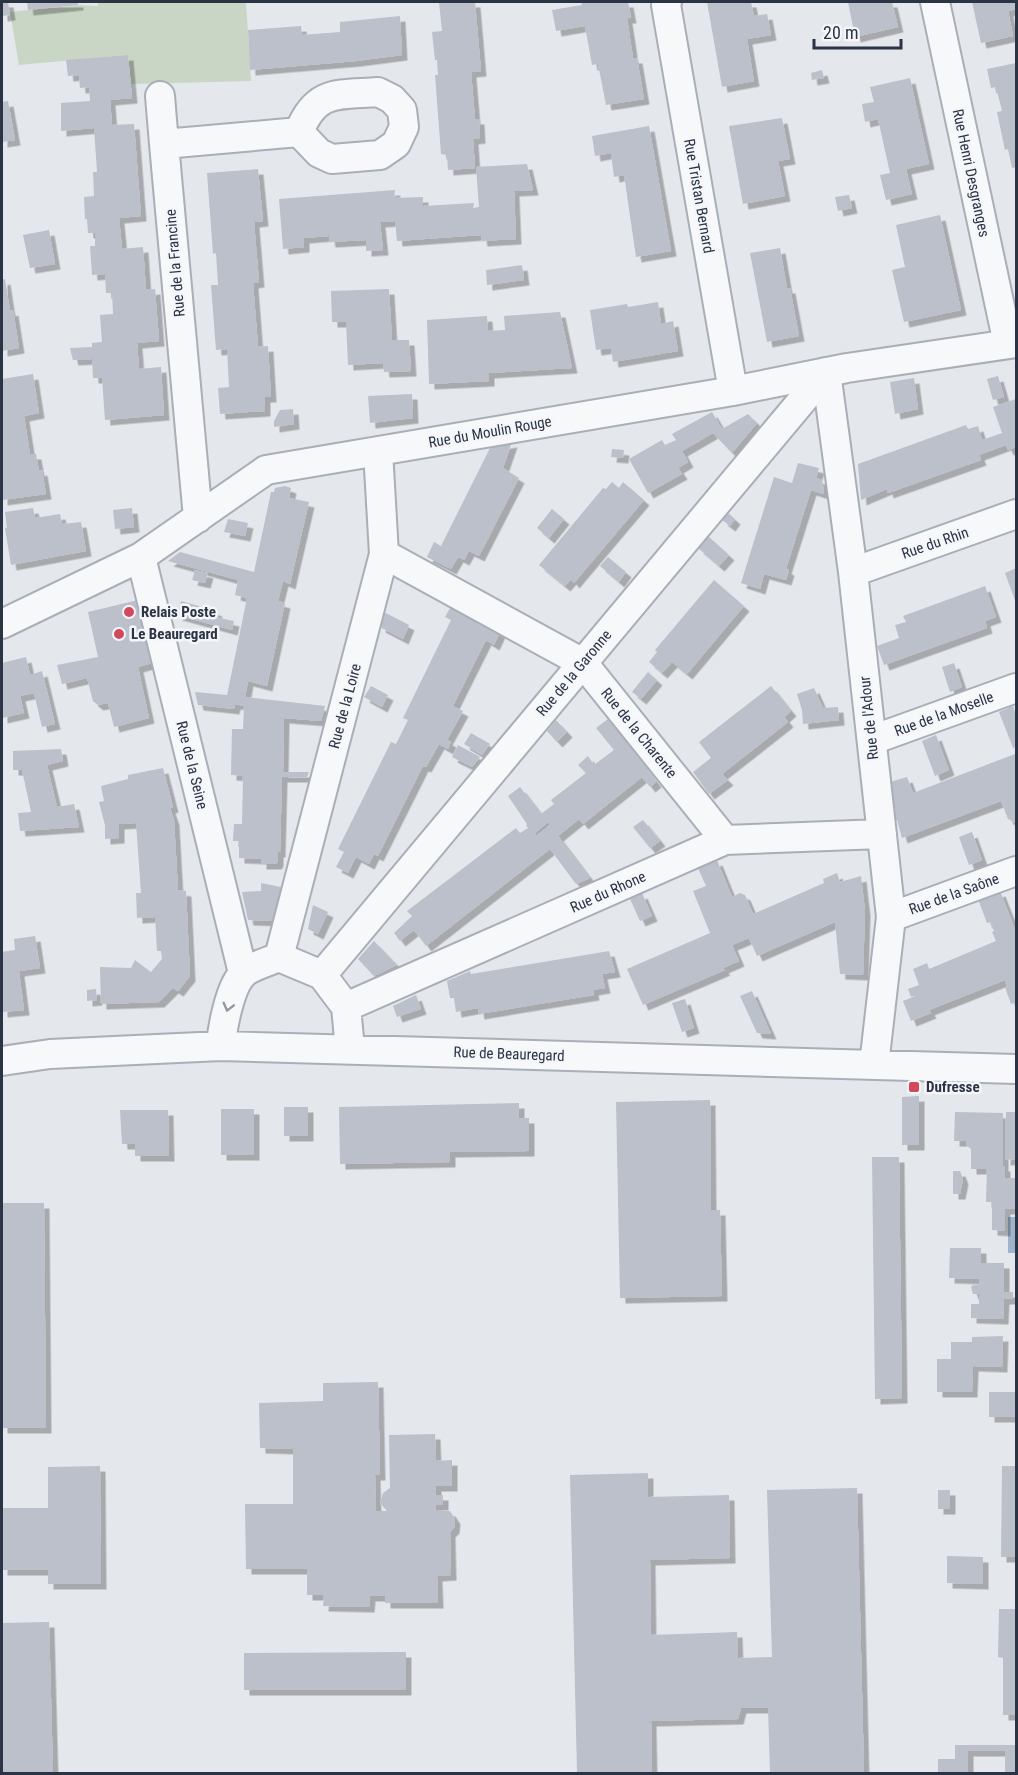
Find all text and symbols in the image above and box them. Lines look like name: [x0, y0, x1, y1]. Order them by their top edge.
scale bar: [814, 12, 901, 50]
text: 20 m: [823, 22, 858, 43]
street label: Rue Henri Desgranges: [949, 107, 993, 239]
street label: Rue Tristan Bernard: [680, 137, 718, 255]
street label: Rue de la Francine: [161, 208, 189, 318]
street label: Rue du Moulin Rouge: [427, 412, 553, 452]
street label: Rue du Rhin: [899, 523, 971, 563]
place label: Relais Poste: [141, 603, 216, 621]
marker: Relais Poste: [122, 605, 136, 619]
place label: Le Beauregard: [131, 625, 218, 643]
street label: Rue de la Garonne: [533, 626, 615, 720]
marker: Le Beauregard: [112, 627, 126, 641]
street label: Rue de la Loire: [325, 662, 365, 750]
street label: Rue de l'Adour: [856, 675, 882, 761]
street label: Rue de la Charente: [597, 684, 681, 782]
street label: Rue de la Moselle: [892, 688, 996, 740]
street label: Rue de la Seine: [172, 719, 212, 811]
street label: Rue du Rhone: [567, 867, 649, 917]
street label: Rue de la Saône: [907, 869, 1001, 919]
one-way arrow: [223, 1002, 236, 1012]
street label: Rue de Beauregard: [453, 1043, 565, 1065]
place label: Dufresse: [926, 1078, 980, 1096]
marker: Dufresse: [907, 1080, 921, 1094]

